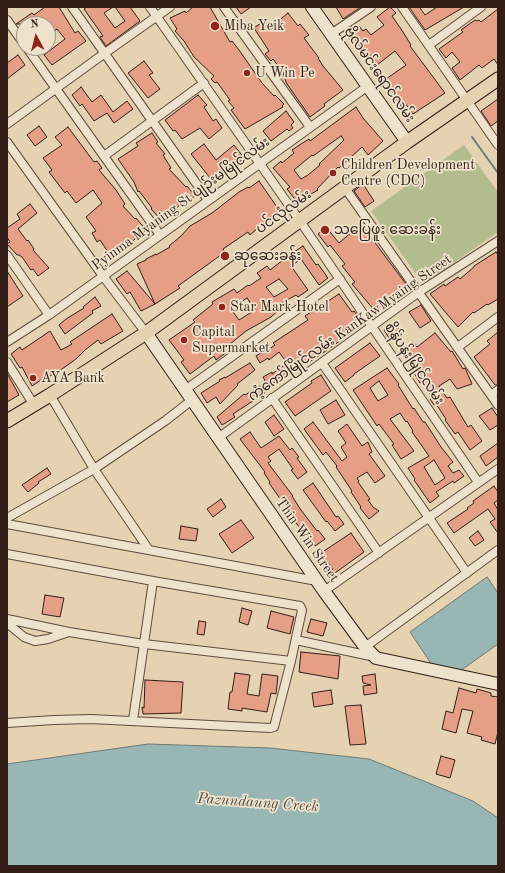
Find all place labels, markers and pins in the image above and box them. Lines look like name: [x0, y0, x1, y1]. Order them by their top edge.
place label: Miba Yeik: [224, 18, 284, 34]
marker: Miba Yeik: [209, 20, 221, 32]
place label: U Win Pe: [255, 65, 315, 81]
marker: U Win Pe: [242, 68, 252, 78]
place label: Children Development Centre (CDC): [341, 157, 475, 190]
marker: Children Development Centre (CDC): [328, 168, 338, 178]
place label: သပြေဖူး ဆေးခန်း: [334, 222, 441, 238]
marker: သပြေဖူး ဆေးခန်း: [319, 224, 331, 236]
place label: ဆုဆေးခန်း: [234, 248, 301, 264]
marker: ဆုဆေးခန်း: [219, 250, 231, 262]
place label: Star Mark Hotel: [230, 299, 329, 315]
marker: Star Mark Hotel: [217, 302, 227, 312]
place label: Capital Supermarket: [192, 324, 270, 356]
marker: Capital Supermarket: [179, 335, 189, 345]
place label: AYA Bank: [41, 370, 105, 386]
marker: AYA Bank: [28, 373, 38, 383]

